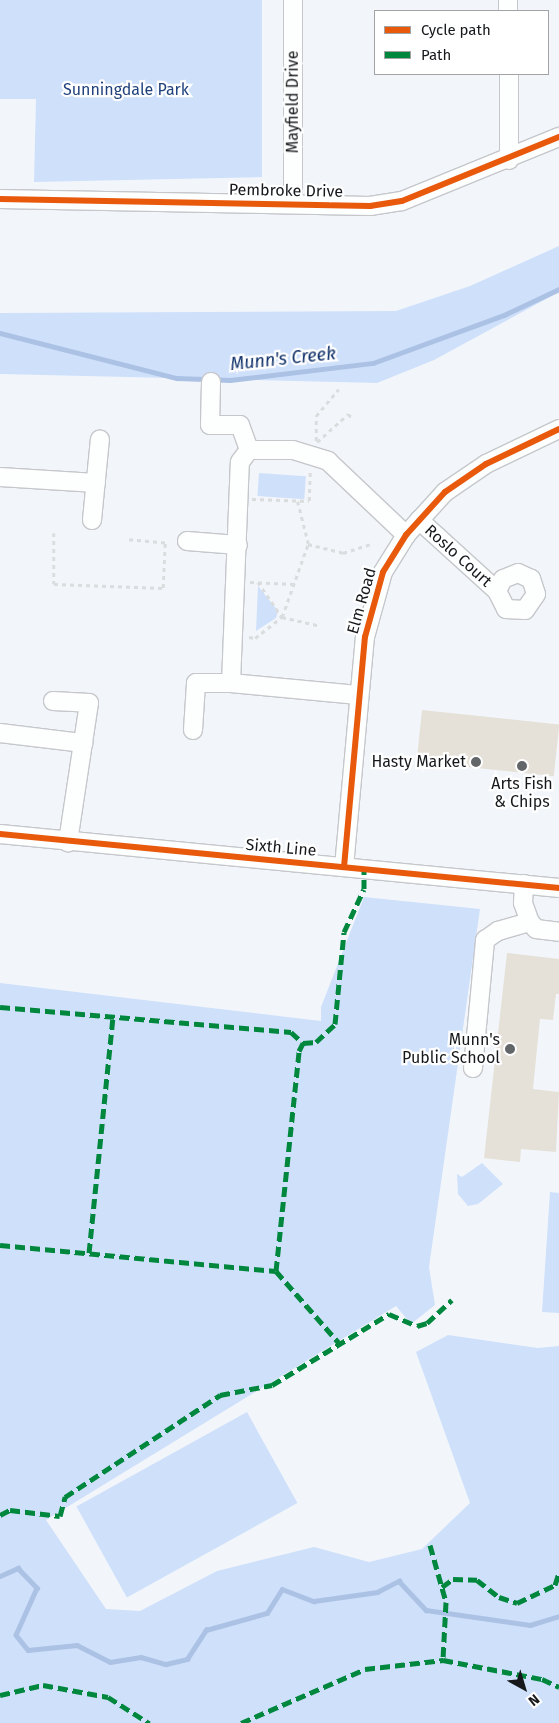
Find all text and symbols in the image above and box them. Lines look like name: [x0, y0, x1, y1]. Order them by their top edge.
legend: [374, 10, 549, 75]
text: Cycle path: [421, 21, 491, 39]
text: Path: [421, 46, 451, 64]
street label: Mayfield Drive: [283, 51, 303, 153]
park label: Sunningdale Park: [63, 80, 189, 100]
street label: Pembroke Drive: [229, 180, 343, 202]
water label: Munn's Creek: [229, 343, 337, 375]
street label: Roslo Court: [420, 521, 496, 591]
street label: Elm Road: [343, 566, 381, 636]
place label: Hasty Market: [371, 752, 466, 772]
marker: Hasty Market: [470, 756, 482, 768]
marker: Arts Fish & Chips: [516, 760, 528, 772]
place label: Arts Fish & Chips: [491, 774, 553, 812]
street label: Sixth Line: [245, 835, 317, 861]
place label: Munn's Public School: [402, 1030, 500, 1068]
marker: Munn's Public School: [504, 1043, 516, 1055]
north arrow: [499, 1663, 549, 1713]
text: N: [525, 1691, 543, 1710]

